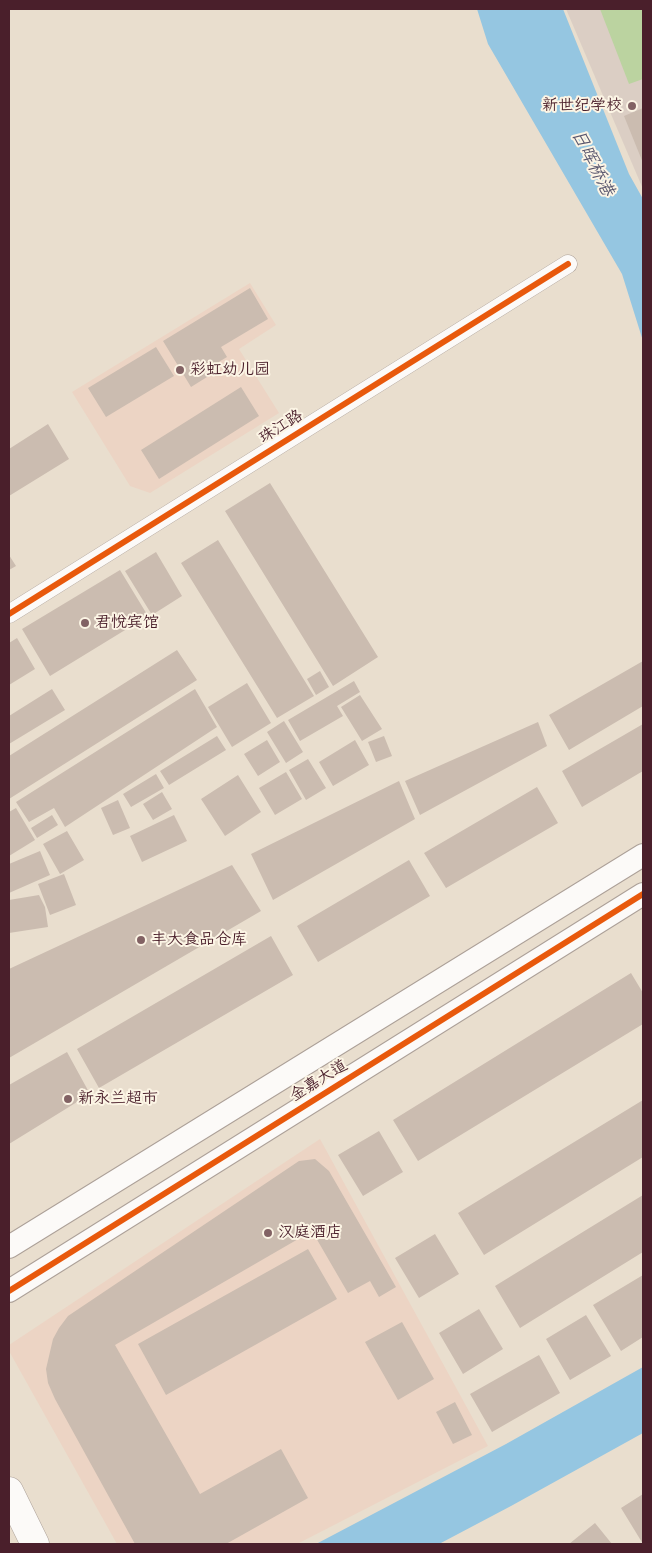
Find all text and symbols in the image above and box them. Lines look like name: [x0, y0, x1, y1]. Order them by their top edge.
place label: 新世纪学校: [542, 96, 622, 116]
marker: 新世纪学校: [626, 100, 638, 112]
water label: 日晖桥港: [566, 126, 618, 200]
place label: 彩虹幼儿园: [190, 360, 270, 380]
marker: 彩虹幼儿园: [174, 364, 186, 376]
street label: 珠江路: [256, 406, 306, 448]
place label: 君悦宾馆: [95, 613, 159, 633]
marker: 君悦宾馆: [79, 617, 91, 629]
place label: 丰大食品仓库: [151, 930, 247, 950]
marker: 丰大食品仓库: [135, 934, 147, 946]
street label: 金嘉大道: [287, 1056, 351, 1106]
place label: 新永兰超市: [78, 1089, 158, 1109]
marker: 新永兰超市: [62, 1093, 74, 1105]
place label: 汉庭酒店: [278, 1223, 342, 1243]
marker: 汉庭酒店: [262, 1227, 274, 1239]

